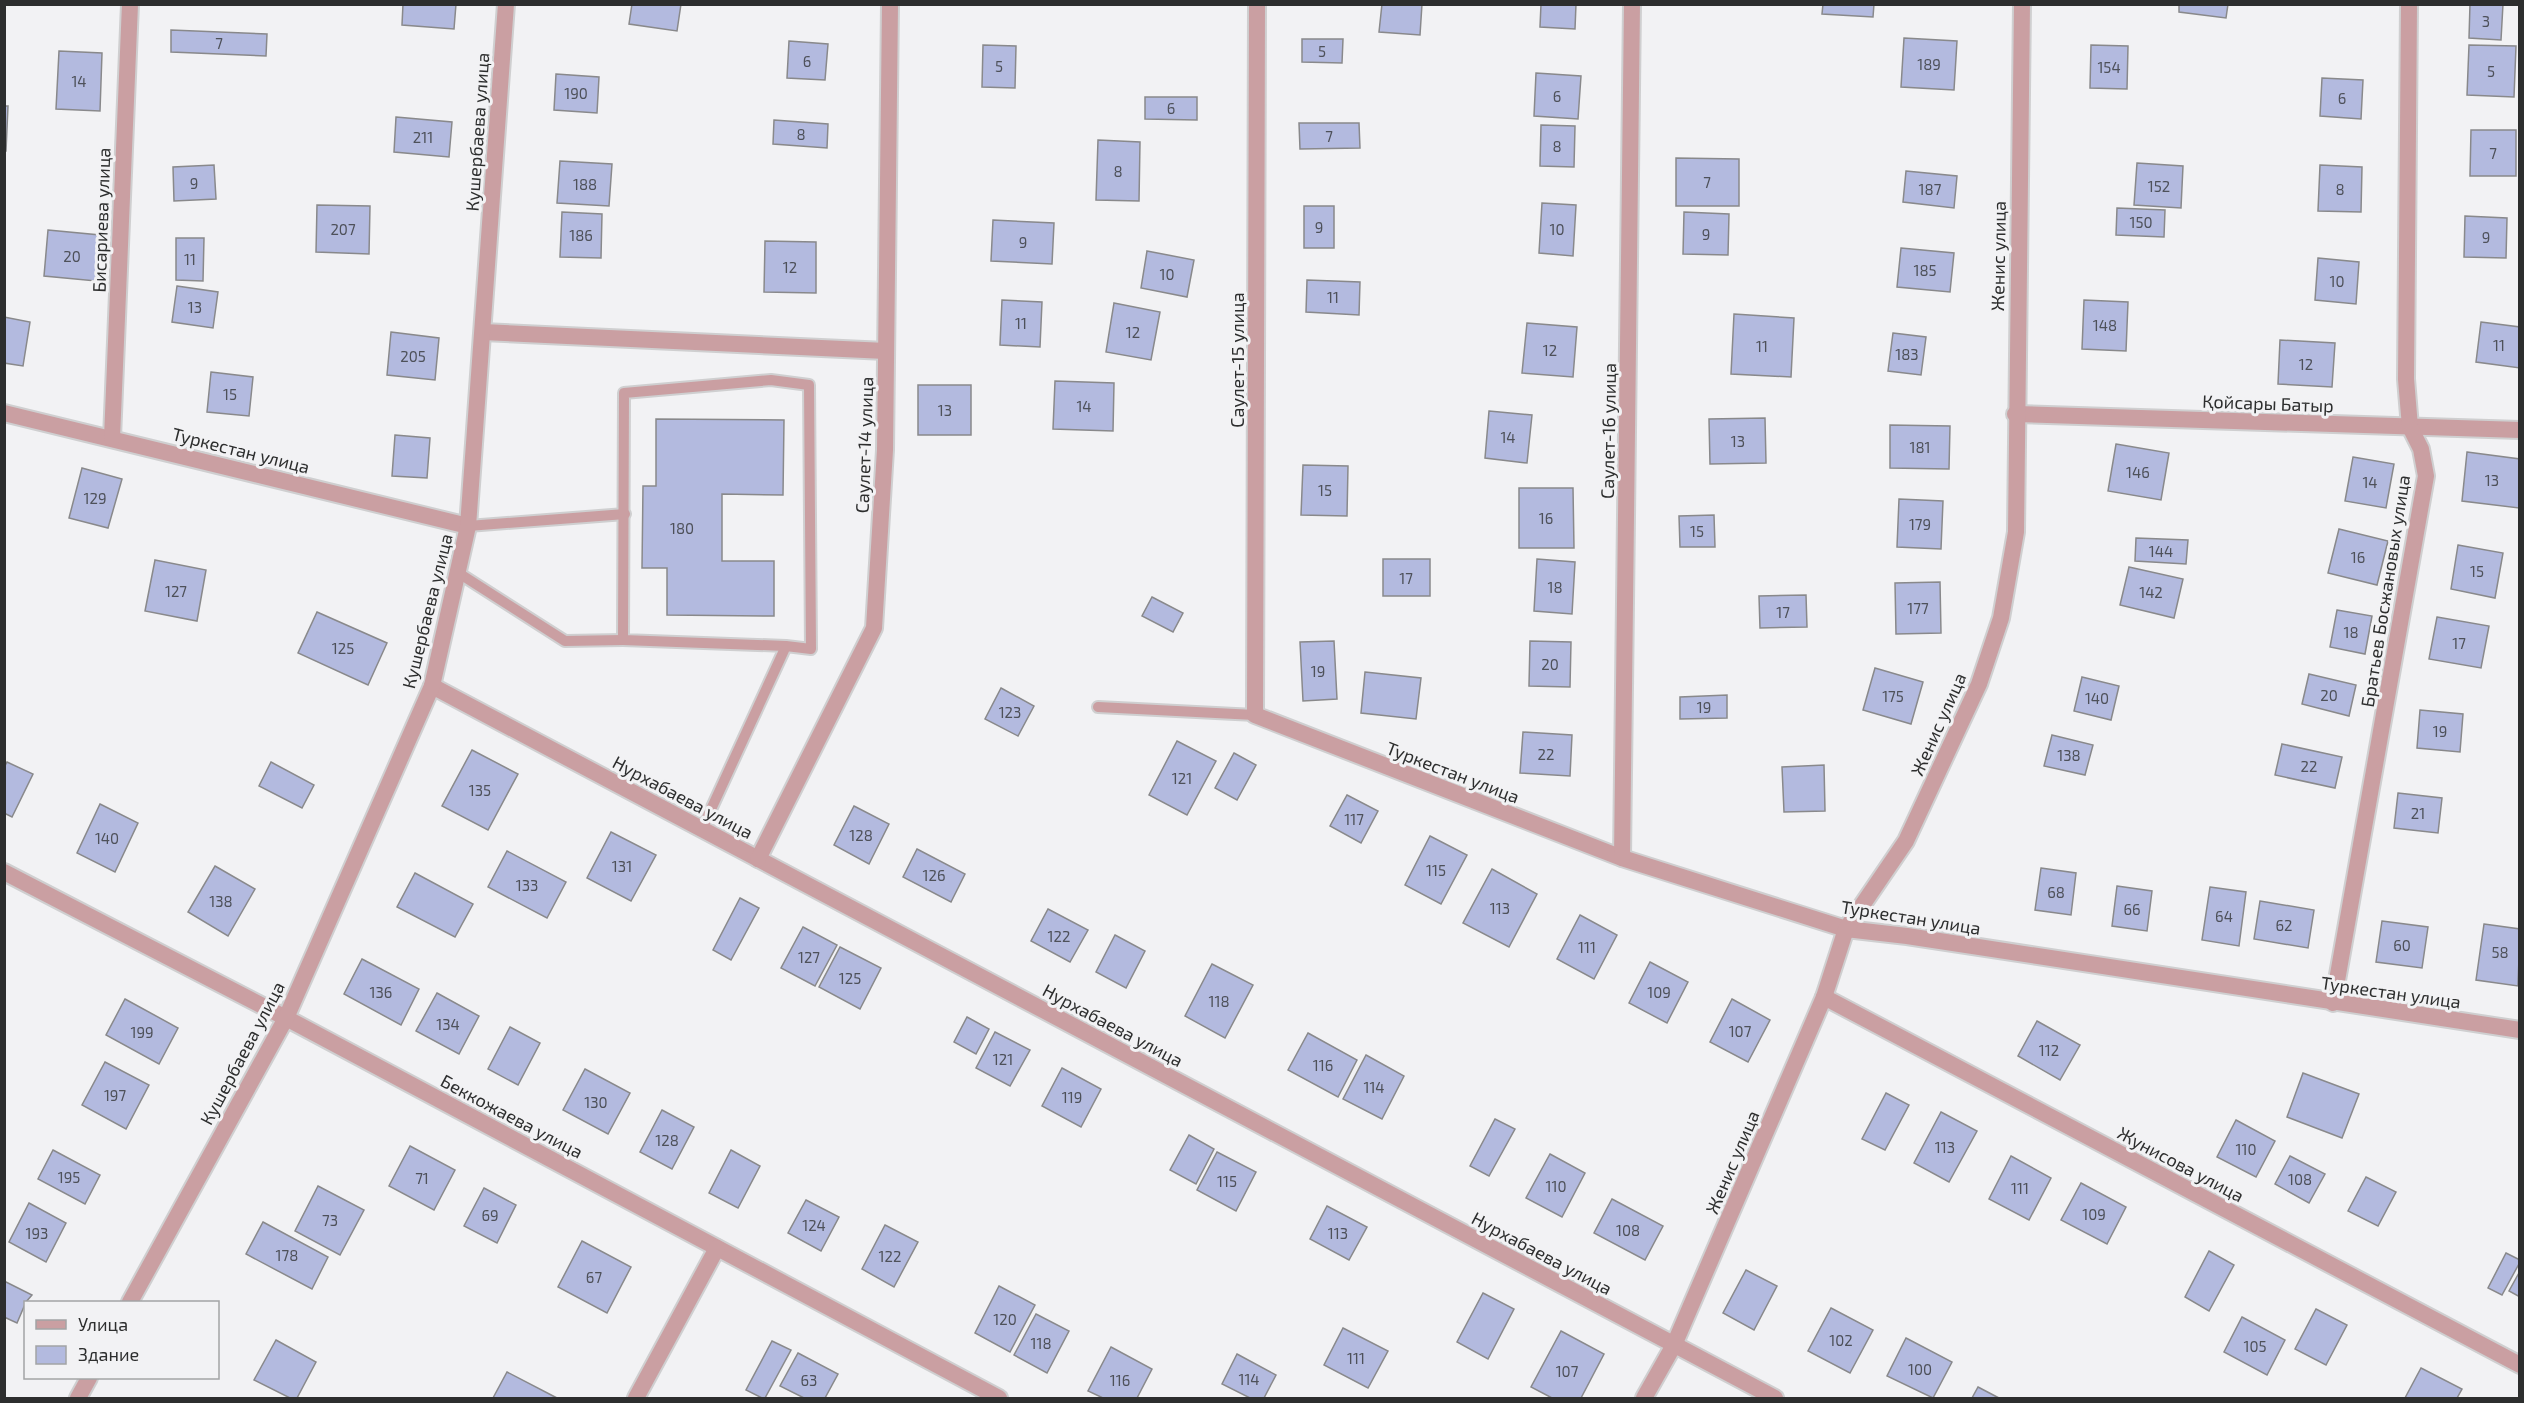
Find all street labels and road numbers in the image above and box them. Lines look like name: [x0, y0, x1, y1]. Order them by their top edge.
street label: Кушербаева улица: [460, 52, 494, 212]
street label: Бисариева улица: [87, 147, 115, 293]
street label: Женис улица: [1986, 201, 2010, 311]
street label: Саулет-15 улица: [1226, 292, 1248, 428]
street label: Саулет-16 улица: [1596, 363, 1620, 499]
street label: Саулет-14 улица: [851, 376, 877, 514]
street label: Қойсары Батыр: [2202, 390, 2334, 416]
street label: Туркестан улица: [170, 422, 312, 478]
street label: Братьев Босжановых улица: [2356, 473, 2414, 709]
street label: Кушербаева улица: [397, 531, 457, 691]
street label: Женис улица: [1906, 669, 1970, 779]
street label: Туркестан улица: [1383, 736, 1523, 808]
street label: Нурхабаева улица: [609, 751, 757, 843]
street label: Туркестан улица: [1840, 895, 1982, 939]
street label: Туркестан улица: [2320, 971, 2462, 1013]
street label: Кушербаева улица: [195, 978, 289, 1128]
street label: Нурхабаева улица: [1039, 979, 1187, 1071]
street label: Беккожаева улица: [437, 1069, 587, 1163]
street label: Женис улица: [1700, 1107, 1764, 1217]
street label: Жунисова улица: [2114, 1121, 2248, 1207]
street label: Нурхабаева улица: [1468, 1207, 1616, 1299]

